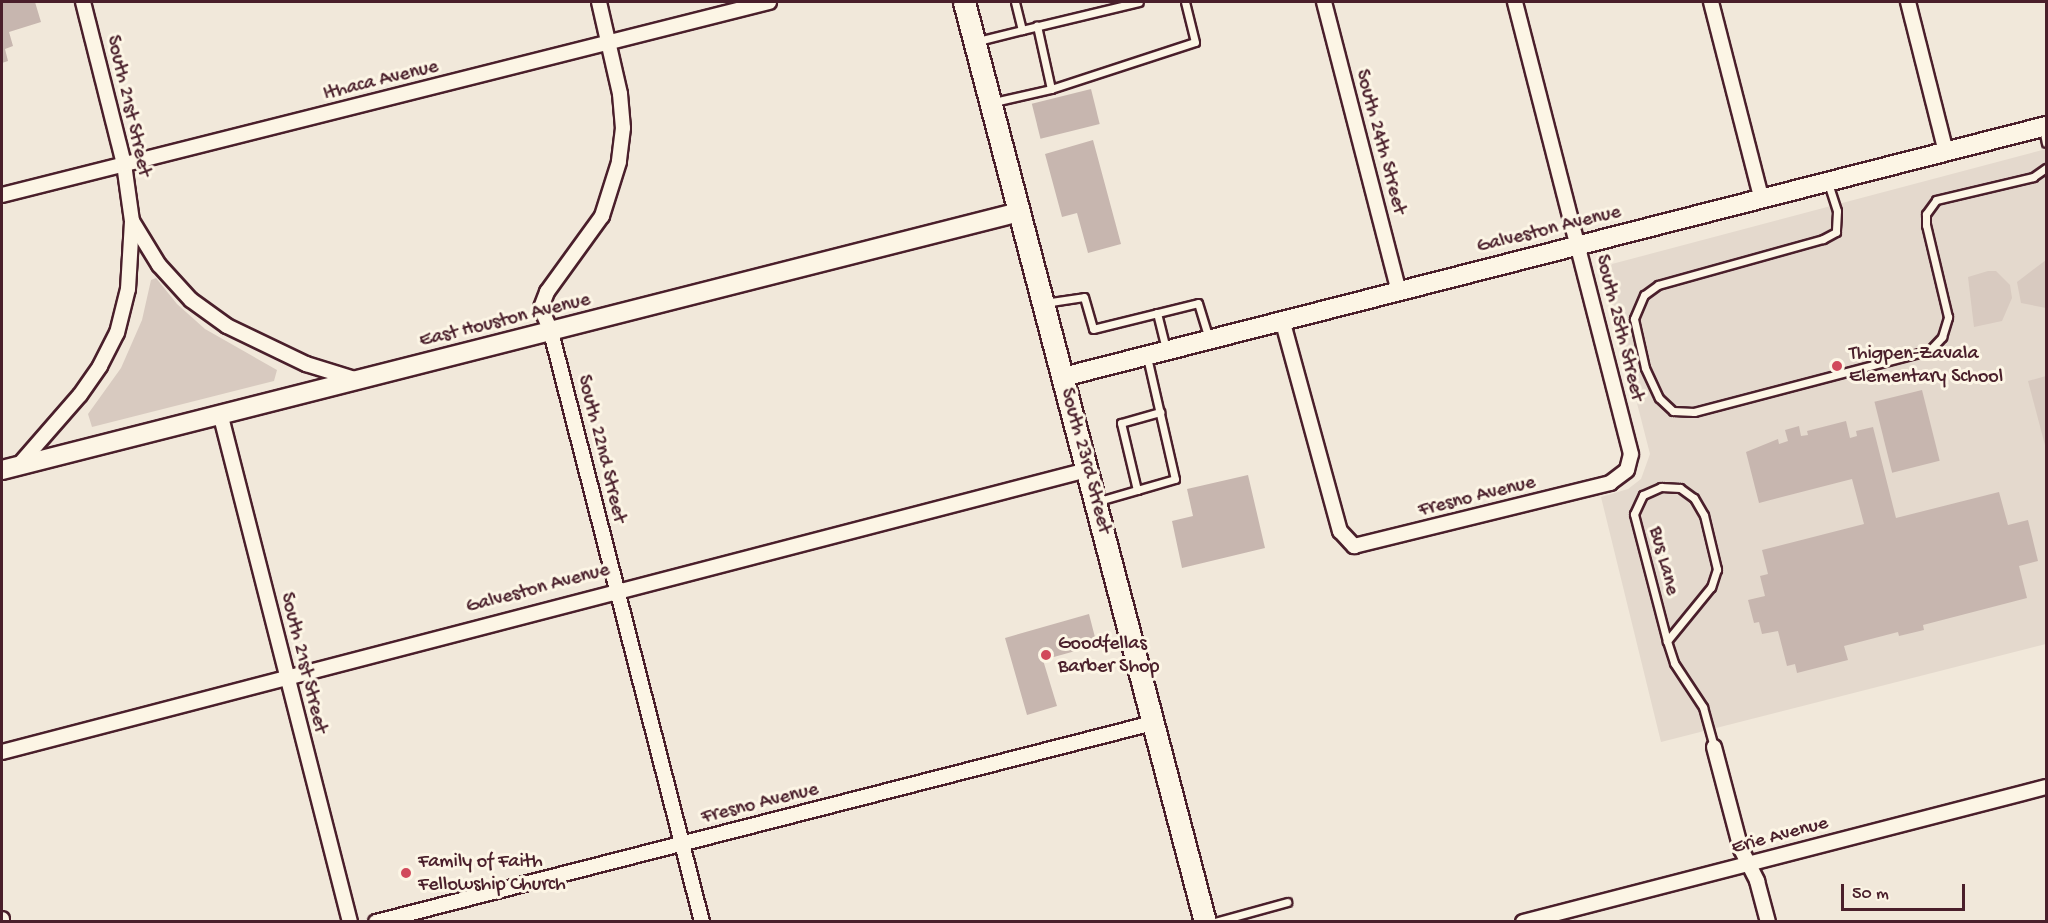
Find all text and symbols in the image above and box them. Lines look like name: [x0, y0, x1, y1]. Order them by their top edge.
street label: South 21st Street: [100, 33, 156, 179]
street label: Ithaca Avenue: [321, 55, 441, 107]
street label: South 24th Street: [1349, 67, 1411, 217]
street label: Galveston Avenue: [1475, 201, 1623, 259]
street label: South 25th Street: [1589, 252, 1649, 404]
street label: East Houston Avenue: [417, 288, 593, 354]
place label: Thigpen-Zavala Elementary School: [1849, 342, 2003, 389]
marker: Thigpen-Zavala Elementary School: [1830, 359, 1844, 373]
street label: South 22nd Street: [571, 373, 631, 525]
street label: South 23rd Street: [1054, 386, 1116, 536]
street label: Fresno Avenue: [1416, 471, 1538, 523]
street label: Bus Lane: [1642, 524, 1684, 598]
street label: Galveston Avenue: [464, 558, 612, 620]
street label: South 21st Street: [274, 590, 332, 736]
place label: Goodfellas Barber Shop: [1058, 632, 1159, 679]
marker: Goodfellas Barber Shop: [1039, 648, 1053, 662]
street label: Fresno Avenue: [699, 778, 821, 830]
street label: Erie Avenue: [1729, 812, 1831, 860]
place label: Family of Faith Fellowship Church: [418, 850, 566, 897]
marker: Family of Faith Fellowship Church: [399, 866, 413, 880]
scale bar: [1844, 872, 1968, 910]
text: 50 m: [1852, 884, 1889, 905]

